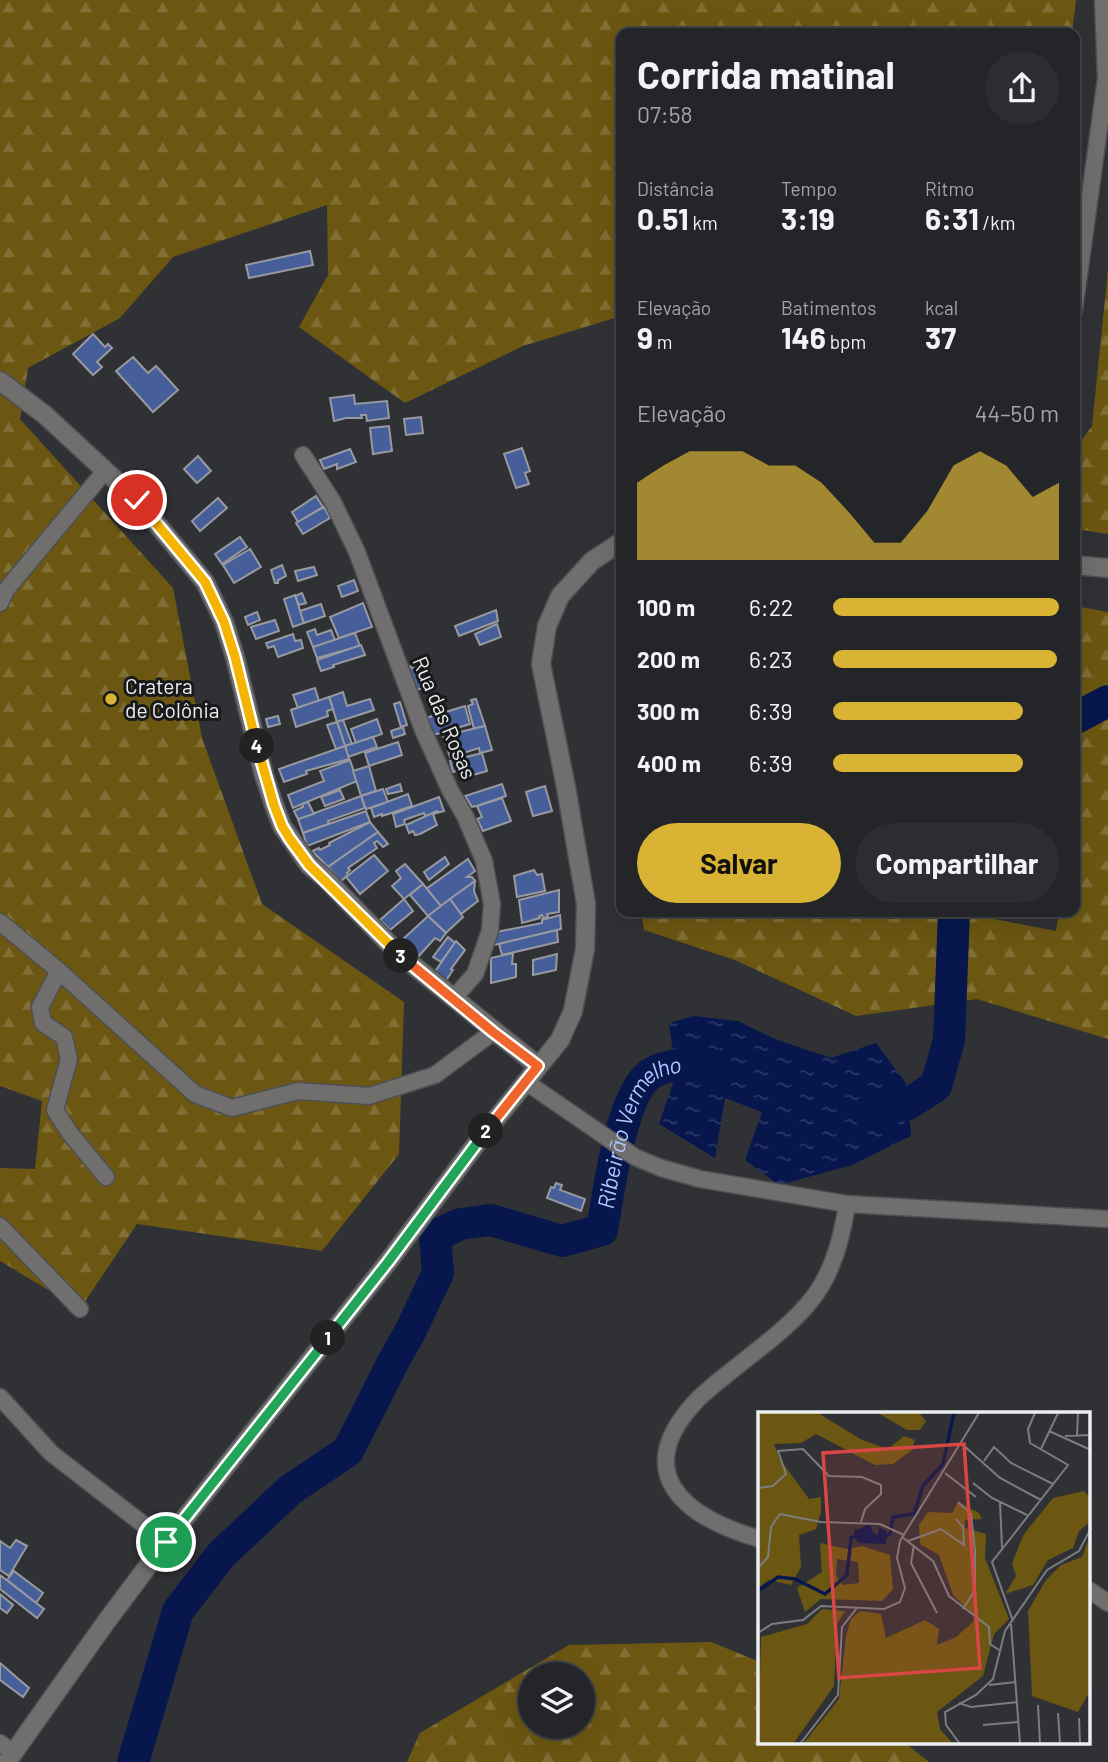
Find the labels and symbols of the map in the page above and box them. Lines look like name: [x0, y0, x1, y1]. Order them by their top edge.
pin: [107, 470, 167, 530]
street label: Rua das Rosas: [408, 652, 482, 782]
place label: Cratera de Colônia: [125, 673, 220, 722]
marker: Cratera de Colônia: [103, 691, 119, 707]
pin: 4: [240, 728, 274, 764]
pin: 3: [384, 939, 418, 974]
water label: Ribeirão Vermelho: [591, 1050, 683, 1211]
pin: 2: [468, 1114, 504, 1148]
pin: 1: [310, 1320, 346, 1356]
inset map: [758, 1412, 1090, 1744]
pin: [136, 1512, 196, 1572]

